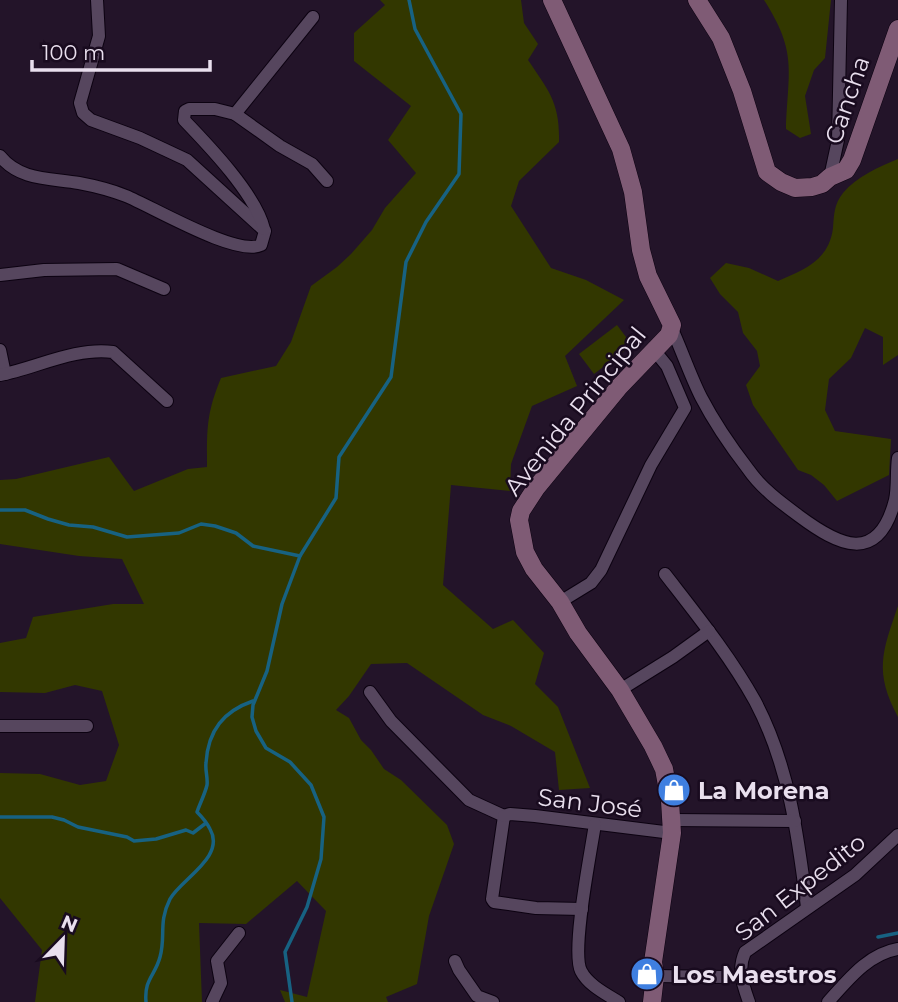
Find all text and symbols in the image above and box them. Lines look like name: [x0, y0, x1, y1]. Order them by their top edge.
scale bar: [32, 28, 210, 72]
text: 100 m: [42, 40, 105, 65]
street label: Cancha: [818, 52, 876, 148]
street label: Avenida Principal: [498, 321, 652, 501]
shop icon: La Morena: [655, 771, 693, 809]
place label: La Morena: [698, 776, 830, 805]
street label: San José: [536, 782, 644, 824]
street label: San Expedito: [729, 827, 871, 947]
north arrow: [28, 904, 98, 974]
text: N: [58, 910, 81, 937]
shop icon: Los Maestros: [628, 955, 666, 993]
place label: Los Maestros: [672, 960, 837, 989]

